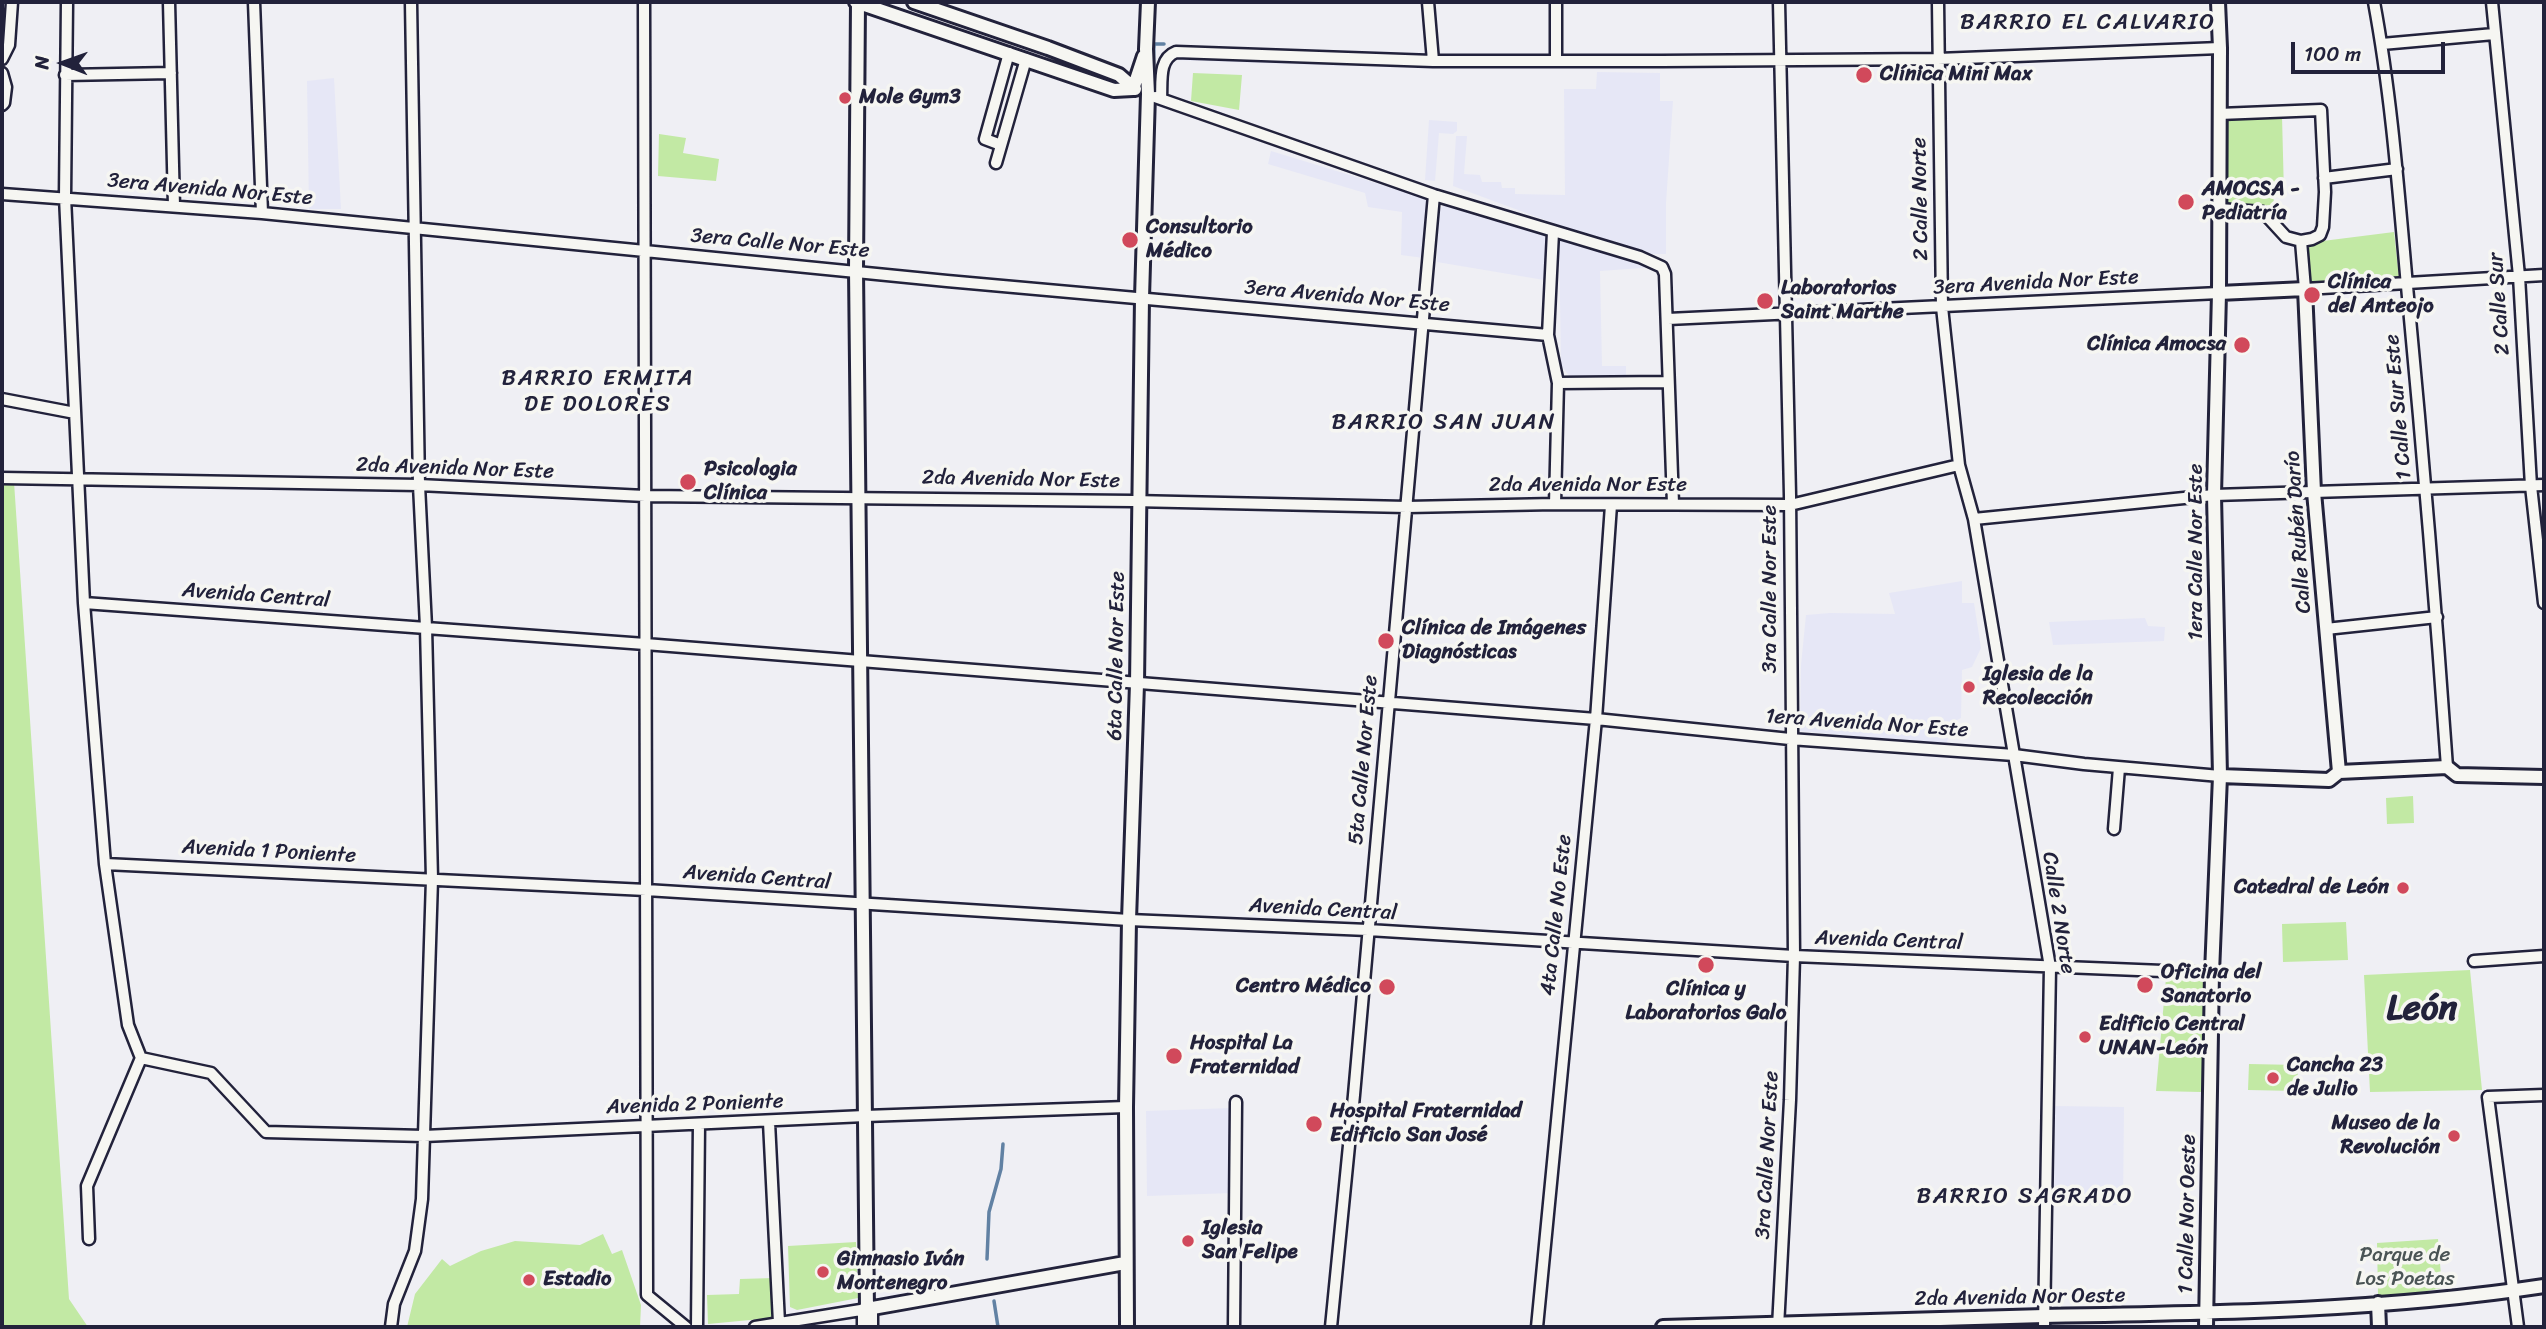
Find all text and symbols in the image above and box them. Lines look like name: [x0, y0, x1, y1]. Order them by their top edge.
district label: BARRIO EL CALVARIO: [1963, 9, 2213, 37]
north arrow: [28, 28, 98, 98]
scale bar: [2294, 28, 2448, 72]
text: 100 m: [2304, 35, 2361, 73]
text: N: [25, 56, 58, 70]
place label: Clínica Mini Max: [1880, 62, 2032, 88]
marker: Clínica Mini Max: [1854, 65, 1874, 85]
place label: Mole Gym3: [859, 85, 961, 111]
marker: Mole Gym3: [837, 90, 853, 106]
street label: 2 Calle Norte: [1907, 137, 1935, 261]
street label: 3era Avenida Nor Este: [106, 168, 314, 212]
place label: AMOCSA - Pediatría: [2202, 177, 2300, 227]
marker: AMOCSA - Pediatría: [2176, 192, 2196, 212]
place label: Consultorio Médico: [1146, 215, 1253, 265]
street label: 3era Calle Nor Este: [690, 224, 870, 264]
marker: Consultorio Médico: [1120, 230, 1140, 250]
street label: 2 Calle Sur: [2484, 252, 2516, 356]
street label: 3era Avenida Nor Este: [1932, 265, 2140, 301]
place label: Clínica del Anteojo: [2328, 270, 2434, 320]
street label: 3era Avenida Nor Este: [1243, 275, 1451, 319]
place label: Laboratorios Saint Marthe: [1781, 276, 1904, 326]
marker: Clínica del Anteojo: [2302, 285, 2322, 305]
marker: Laboratorios Saint Marthe: [1755, 291, 1775, 311]
place label: Clínica Amocsa: [2087, 332, 2226, 358]
street label: 1 Calle Sur Este: [2380, 333, 2418, 481]
marker: Clínica Amocsa: [2232, 335, 2252, 355]
district label: BARRIO ERMITA DE DOLORES: [505, 365, 691, 419]
district label: BARRIO SAN JUAN: [1334, 409, 1554, 437]
street label: Calle Rubén Darío: [2281, 450, 2317, 614]
street label: 2da Avenida Nor Este: [355, 453, 555, 485]
place label: Psicologia Clínica: [704, 457, 797, 507]
street label: 1era Calle Nor Este: [2184, 464, 2210, 640]
street label: 2da Avenida Nor Este: [922, 466, 1120, 494]
marker: Psicologia Clínica: [678, 472, 698, 492]
street label: 2da Avenida Nor Este: [1489, 473, 1687, 499]
street label: 3ra Calle Nor Este: [1758, 505, 1784, 673]
street label: 6ta Calle Nor Este: [1103, 571, 1131, 741]
street label: Avenida Central: [181, 578, 331, 614]
place label: Clínica de Imágenes Diagnósticas: [1402, 616, 1586, 666]
marker: Clínica de Imágenes Diagnósticas: [1376, 631, 1396, 651]
place label: Iglesia de la Recolección: [1983, 662, 2093, 712]
street label: 5ta Calle Nor Este: [1344, 674, 1384, 846]
marker: Iglesia de la Recolección: [1961, 679, 1977, 695]
street label: 1era Avenida Nor Este: [1765, 704, 1969, 744]
street label: 4ta Calle No Este: [1536, 833, 1578, 997]
street label: Avenida 1 Poniente: [181, 835, 357, 869]
street label: Calle 2 Norte: [2036, 850, 2080, 976]
street label: Avenida Central: [682, 860, 832, 896]
place label: Catedral de León: [2234, 875, 2389, 901]
marker: Catedral de León: [2395, 880, 2411, 896]
street label: Avenida Central: [1248, 894, 1398, 926]
street label: Avenida Central: [1815, 926, 1963, 956]
marker: Clínica y Laboratorios Galo: [1696, 955, 1716, 975]
place label: Oficina del Sanatorio: [2161, 960, 2262, 1010]
place label: Centro Médico: [1236, 974, 1371, 1000]
marker: Oficina del Sanatorio: [2135, 975, 2155, 995]
marker: Centro Médico: [1377, 977, 1397, 997]
place label: Clínica y Laboratorios Galo: [1626, 977, 1786, 1027]
district label: León: [2387, 989, 2457, 1031]
place label: Edificio Central UNAN-León: [2099, 1012, 2245, 1062]
marker: Edificio Central UNAN-León: [2077, 1029, 2093, 1045]
place label: Hospital La Fraternidad: [1190, 1031, 1299, 1081]
marker: Hospital La Fraternidad: [1164, 1046, 1184, 1066]
place label: Cancha 23 de Julio: [2287, 1053, 2383, 1103]
street label: 3ra Calle Nor Este: [1751, 1070, 1785, 1240]
marker: Cancha 23 de Julio: [2265, 1070, 2281, 1086]
street label: Avenida 2 Poniente: [606, 1089, 784, 1121]
place label: Hospital Fraternidad Edificio San José: [1330, 1099, 1521, 1149]
place label: Museo de la Revolución: [2331, 1111, 2440, 1161]
marker: Hospital Fraternidad Edificio San José: [1304, 1114, 1324, 1134]
marker: Museo de la Revolución: [2446, 1128, 2462, 1144]
street label: 1 Calle Nor Oeste: [2174, 1134, 2202, 1294]
district label: BARRIO SAGRADO: [1920, 1183, 2130, 1211]
place label: Iglesia San Felipe: [1202, 1216, 1298, 1266]
marker: Iglesia San Felipe: [1180, 1233, 1196, 1249]
park label: Parque de Los Poetas: [2355, 1243, 2455, 1293]
place label: Gimnasio Iván Montenegro: [837, 1247, 964, 1297]
marker: Gimnasio Iván Montenegro: [815, 1264, 831, 1280]
place label: Estadio: [543, 1267, 611, 1293]
marker: Estadio: [521, 1272, 537, 1288]
street label: 2da Avenida Nor Oeste: [1914, 1284, 2126, 1312]

